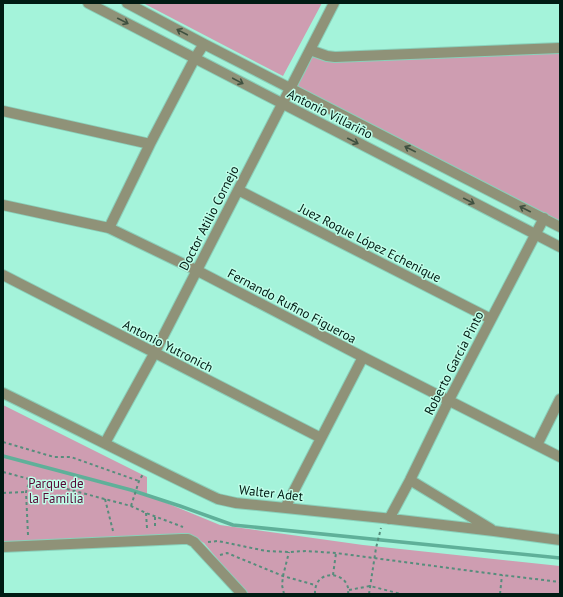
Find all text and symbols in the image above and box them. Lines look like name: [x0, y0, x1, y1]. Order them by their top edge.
one-way arrow: [117, 18, 129, 25]
one-way arrow: [176, 28, 188, 35]
one-way arrow: [232, 78, 244, 85]
street label: Antonio Villariño: [284, 85, 376, 143]
one-way arrow: [347, 138, 359, 145]
one-way arrow: [404, 145, 416, 153]
street label: Doctor Atilio Cornejo: [175, 163, 243, 273]
one-way arrow: [463, 197, 475, 205]
street label: Juez Roque López Echenique: [295, 199, 444, 286]
one-way arrow: [520, 205, 532, 212]
street label: Fernando Rufino Figueroa: [225, 265, 359, 347]
street label: Roberto García Pinto: [420, 308, 488, 418]
street label: Antonio Yutronich: [120, 316, 216, 376]
park label: Parque de la Familia: [28, 475, 84, 507]
street label: Walter Adet: [238, 481, 305, 505]

